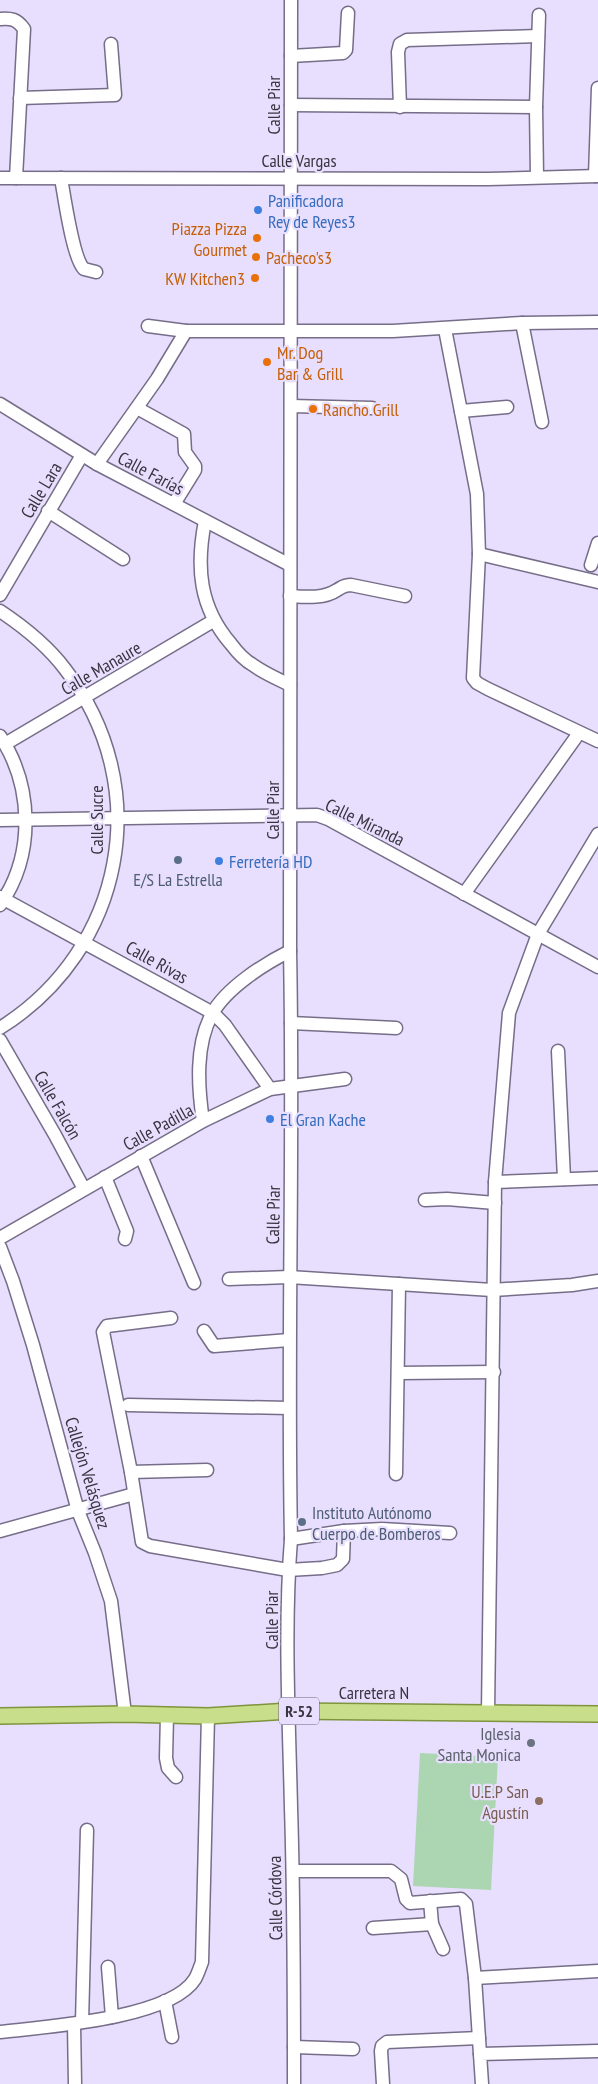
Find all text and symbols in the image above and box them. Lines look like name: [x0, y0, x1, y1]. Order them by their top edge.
street label: Calle Piar: [262, 75, 285, 135]
street label: Calle Vargas: [261, 149, 337, 172]
place label: Panificadora Rey de Reyes3: [268, 189, 356, 233]
marker: Panificadora Rey de Reyes3: [252, 204, 264, 216]
place label: Piazza Pizza Gourmet: [172, 217, 247, 261]
marker: Piazza Pizza Gourmet: [251, 232, 263, 244]
place label: Pacheco's3: [266, 246, 332, 269]
marker: Pacheco's3: [250, 251, 262, 263]
place label: KW Kitchen3: [165, 267, 245, 290]
marker: KW Kitchen3: [249, 272, 261, 284]
place label: Mr. Dog Bar & Grill: [277, 341, 344, 385]
marker: Mr. Dog Bar & Grill: [261, 356, 273, 368]
place label: Rancho Grill: [323, 398, 400, 421]
marker: Rancho Grill: [307, 403, 319, 415]
street label: Calle Farías: [114, 446, 188, 500]
street label: Calle Lara: [15, 458, 67, 522]
street label: Calle Manaure: [57, 636, 145, 700]
street label: Calle Piar: [261, 780, 284, 840]
street label: Calle Sucre: [85, 785, 108, 855]
street label: Calle Miranda: [322, 793, 408, 851]
place label: Ferretería HD: [229, 850, 312, 873]
marker: E/S La Estrella: [172, 854, 184, 866]
marker: Ferretería HD: [213, 855, 225, 867]
place label: E/S La Estrella: [133, 868, 223, 891]
street label: Calle Rivas: [122, 936, 192, 988]
street label: Calle Falcón: [29, 1067, 87, 1143]
street label: Calle Padilla: [119, 1098, 197, 1156]
place label: El Gran Kache: [280, 1108, 366, 1131]
marker: El Gran Kache: [264, 1113, 276, 1125]
street label: Calle Piar: [261, 1185, 285, 1245]
street label: Callejón Velásquez: [60, 1414, 116, 1532]
place label: Instituto Autónomo Cuerpo de Bomberos: [312, 1501, 441, 1545]
marker: Instituto Autónomo Cuerpo de Bomberos: [296, 1516, 308, 1528]
street label: Calle Piar: [260, 1590, 283, 1650]
street label: Carretera N: [339, 1681, 409, 1704]
road number: R-52: [279, 1698, 319, 1724]
place label: Iglesia Santa Monica: [438, 1722, 521, 1766]
marker: Iglesia Santa Monica: [525, 1737, 537, 1749]
place label: U.E.P San Agustín: [471, 1780, 529, 1824]
marker: U.E.P San Agustín: [533, 1795, 545, 1807]
street label: Calle Córdova: [263, 1855, 287, 1941]

